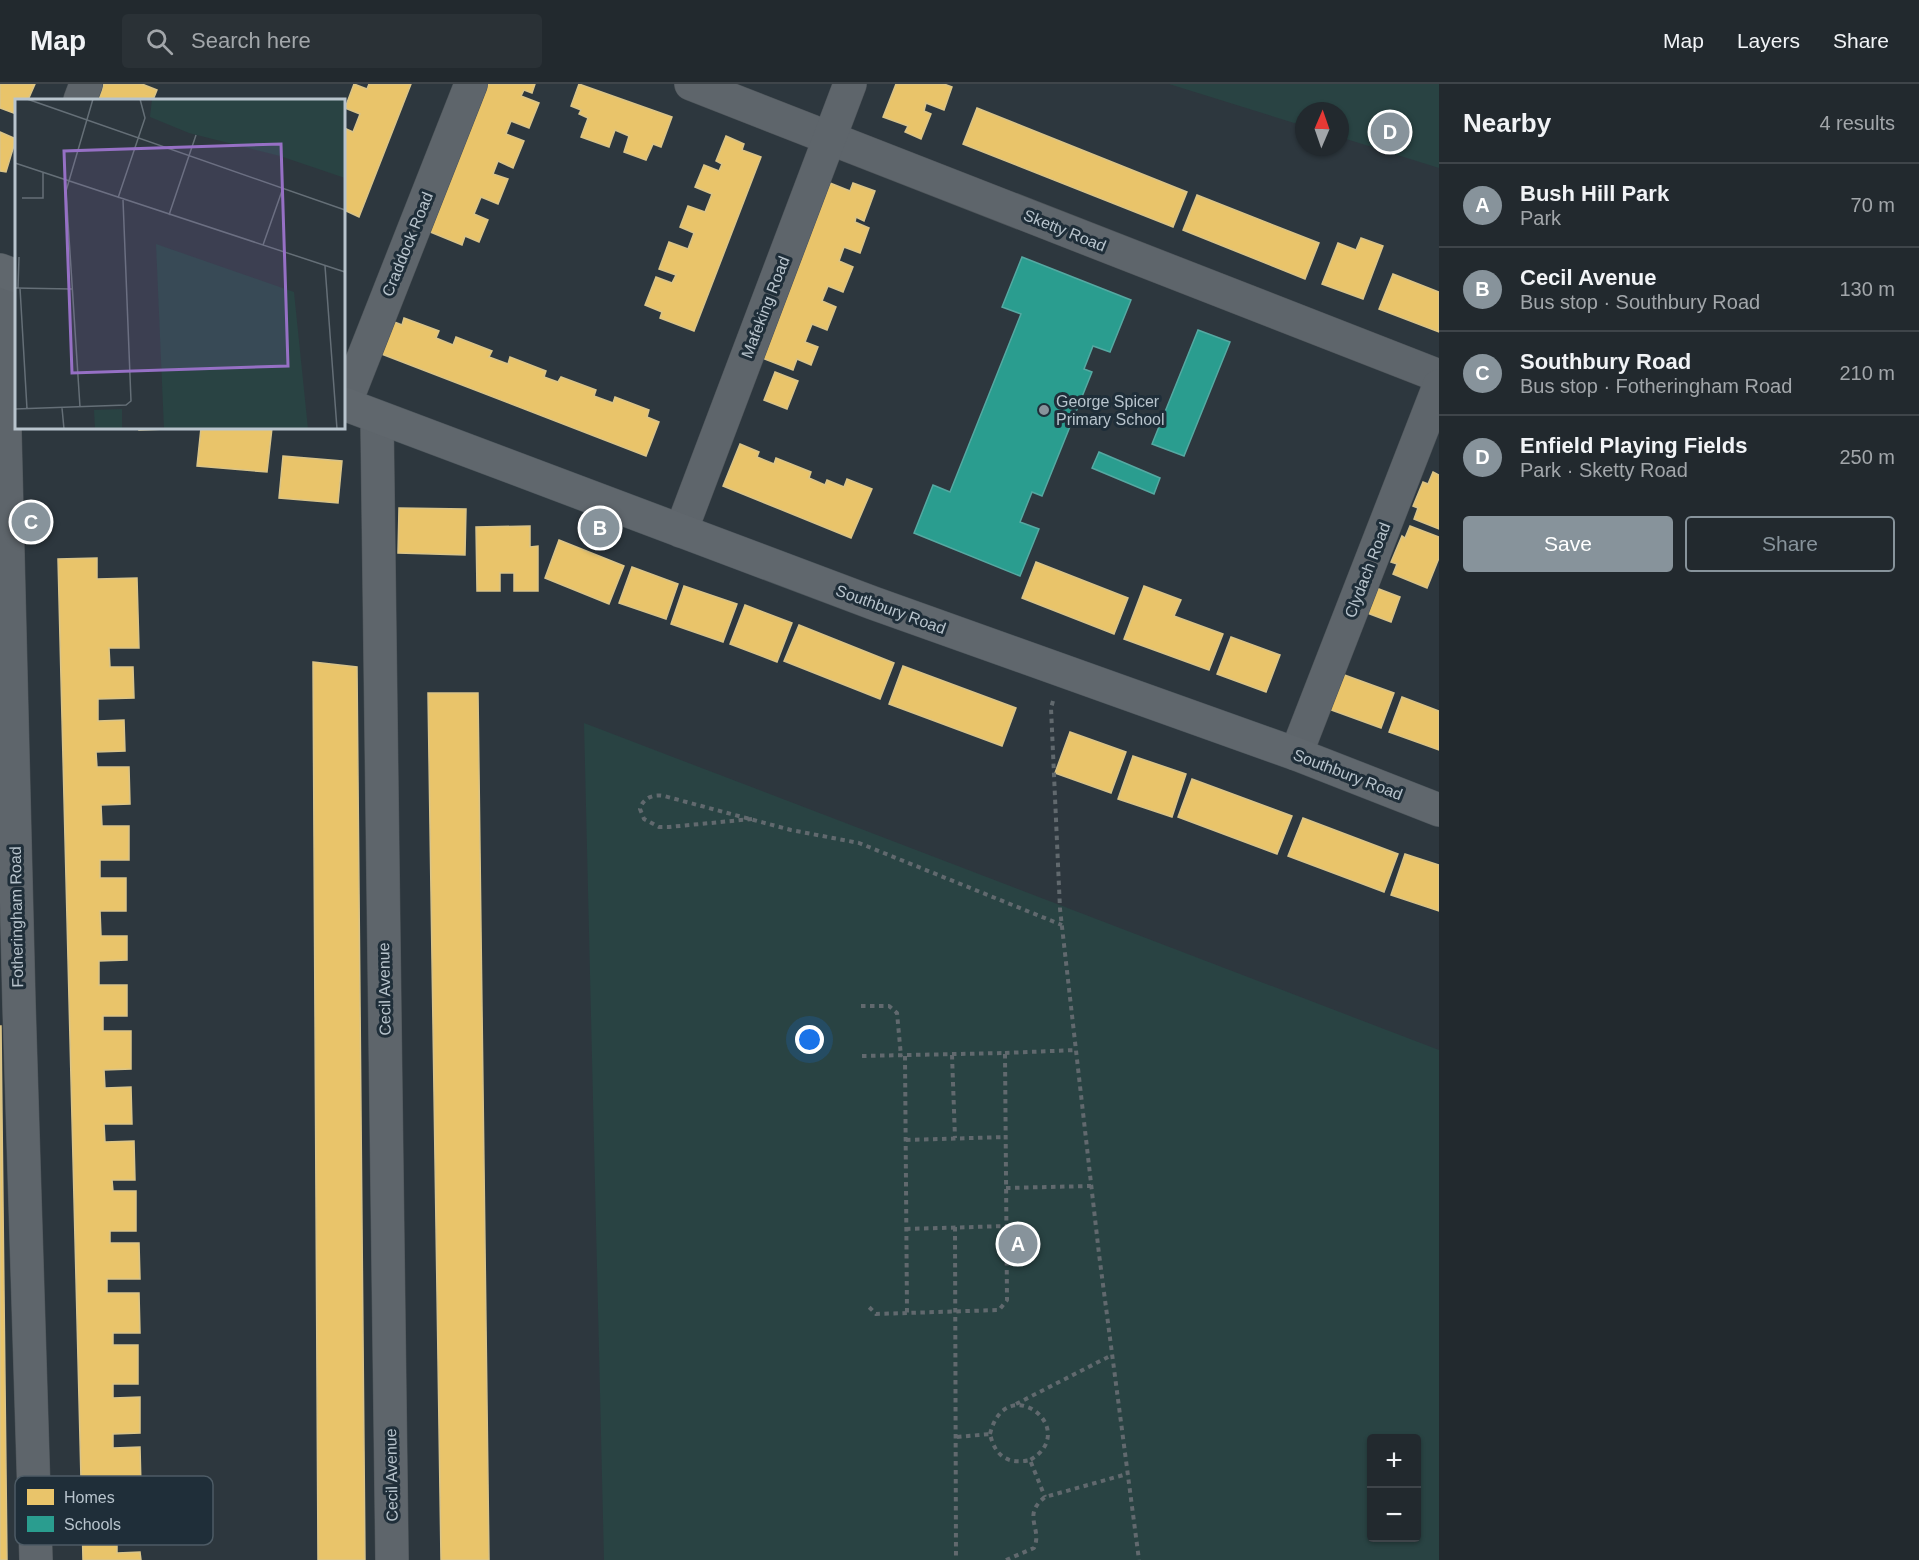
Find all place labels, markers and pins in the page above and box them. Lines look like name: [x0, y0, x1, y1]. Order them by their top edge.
pin: D: [1370, 110, 1410, 154]
place label: George Spicer Primary School: [1056, 393, 1164, 428]
marker: George Spicer Primary School: [1037, 403, 1051, 417]
pin: C: [12, 500, 51, 544]
pin: B: [580, 506, 620, 550]
pin: A: [998, 1222, 1038, 1266]

